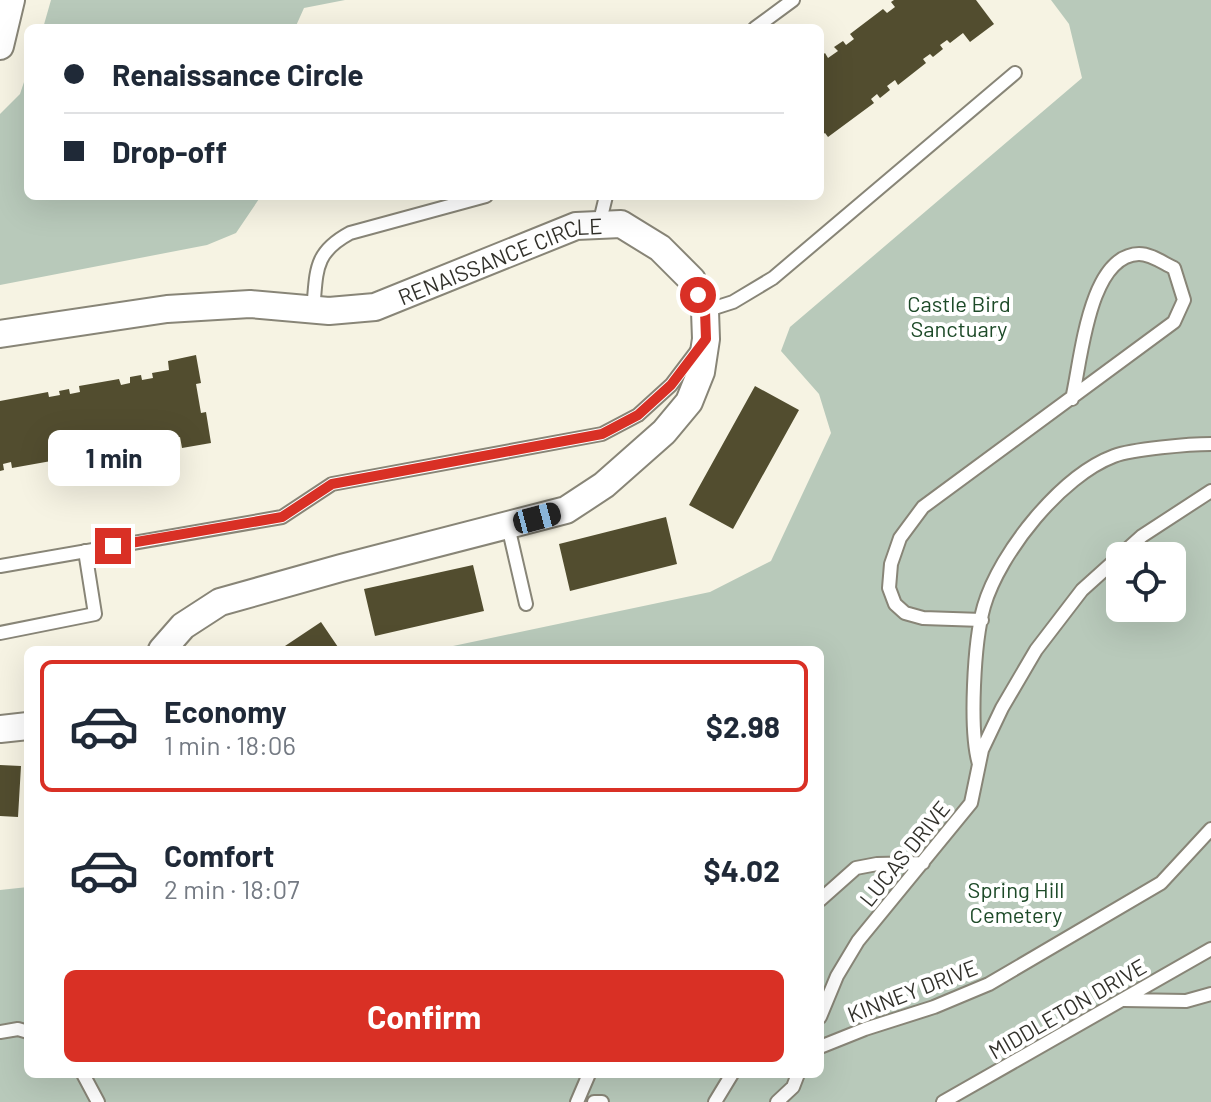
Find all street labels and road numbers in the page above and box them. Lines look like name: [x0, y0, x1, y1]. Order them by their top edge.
street label: RENAISSANCE CIRCLE: [394, 212, 603, 309]
street label: LUCAS DRIVE: [854, 795, 954, 911]
street label: MIDDLETON DRIVE: [984, 952, 1150, 1064]
street label: KINNEY DRIVE: [843, 953, 981, 1027]

